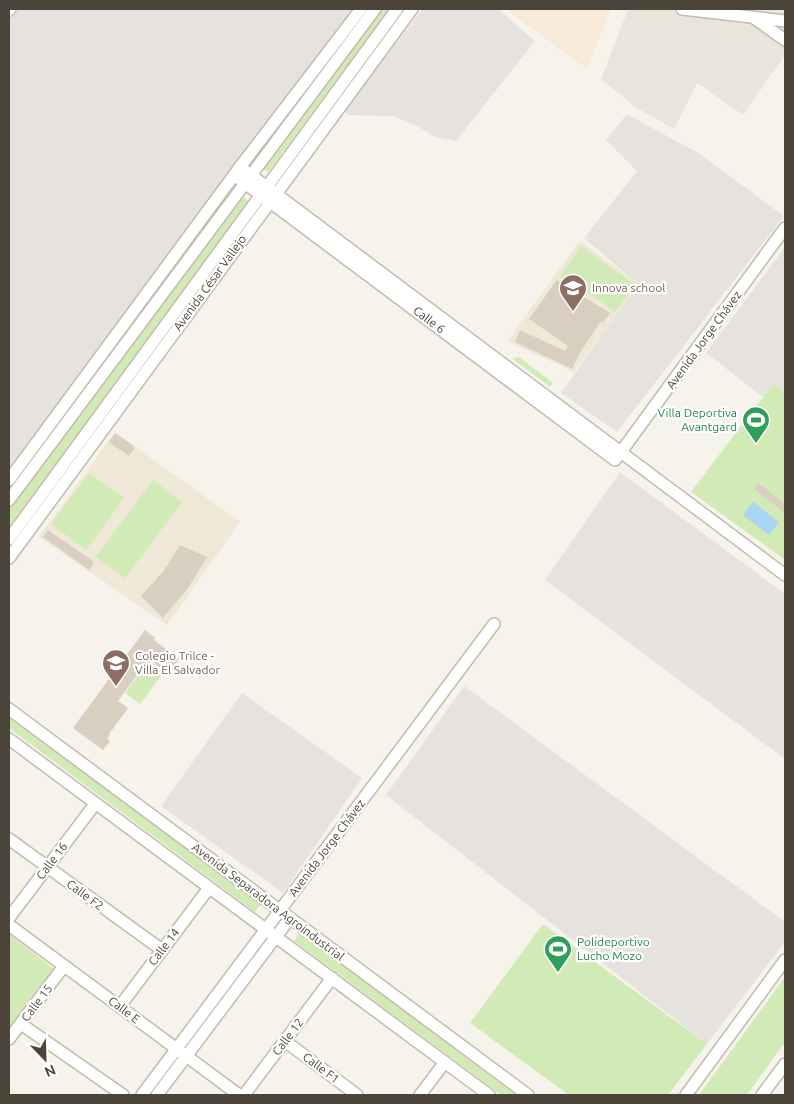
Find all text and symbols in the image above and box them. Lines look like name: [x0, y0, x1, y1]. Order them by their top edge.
street label: Avenida César Vallejo: [171, 232, 249, 333]
school or university icon: Innova school: [558, 273, 588, 312]
place label: Innova school: [592, 281, 665, 294]
street label: Avenida Jorge Chávez: [664, 288, 744, 391]
street label: Calle 6: [411, 304, 448, 336]
sports icon: Villa Deportiva Avantgard: [741, 405, 771, 444]
place label: Villa Deportiva Avantgard: [658, 406, 737, 433]
school or university icon: Colegio Trilce - Villa El Salvador: [101, 648, 131, 687]
place label: Colegio Trilce - Villa El Salvador: [135, 649, 220, 676]
street label: Avenida Jorge Chávez: [286, 796, 368, 899]
street label: Calle 16: [34, 840, 70, 882]
street label: Avenida Separadora Agroindustrial: [190, 840, 347, 963]
street label: Calle F2: [64, 877, 106, 912]
street label: Calle 14: [146, 926, 182, 968]
sports icon: Polideportivo Lucho Mozo: [543, 934, 573, 973]
place label: Polideportivo Lucho Mozo: [577, 935, 650, 962]
street label: Calle 15: [19, 982, 55, 1024]
street label: Calle E: [106, 994, 143, 1026]
street label: Calle 12: [270, 1016, 306, 1058]
north arrow: [20, 1034, 70, 1084]
street label: Calle F1: [301, 1050, 342, 1086]
text: N: [42, 1062, 58, 1080]

